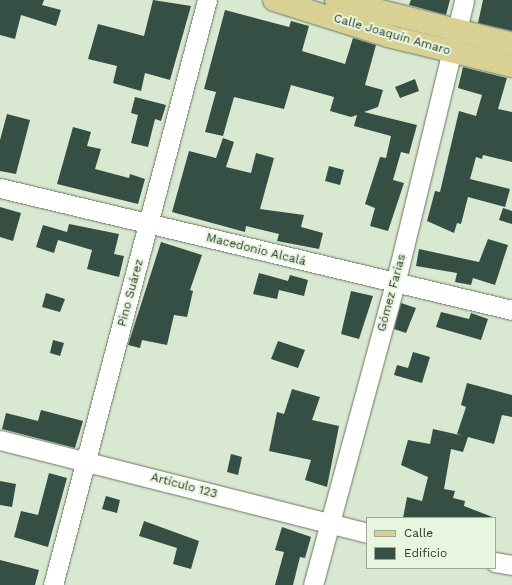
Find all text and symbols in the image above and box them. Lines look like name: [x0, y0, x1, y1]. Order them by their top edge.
street label: Calle Joaquín Amaro: [331, 11, 453, 59]
street label: Macedonio Alcalá: [204, 231, 308, 269]
street label: Gómez Farias: [375, 253, 409, 333]
street label: Pino Suárez: [115, 258, 147, 328]
street label: Artículo 123: [149, 470, 219, 502]
legend: [366, 517, 496, 569]
text: Calle: [404, 526, 433, 540]
text: Edificio: [404, 546, 447, 560]

